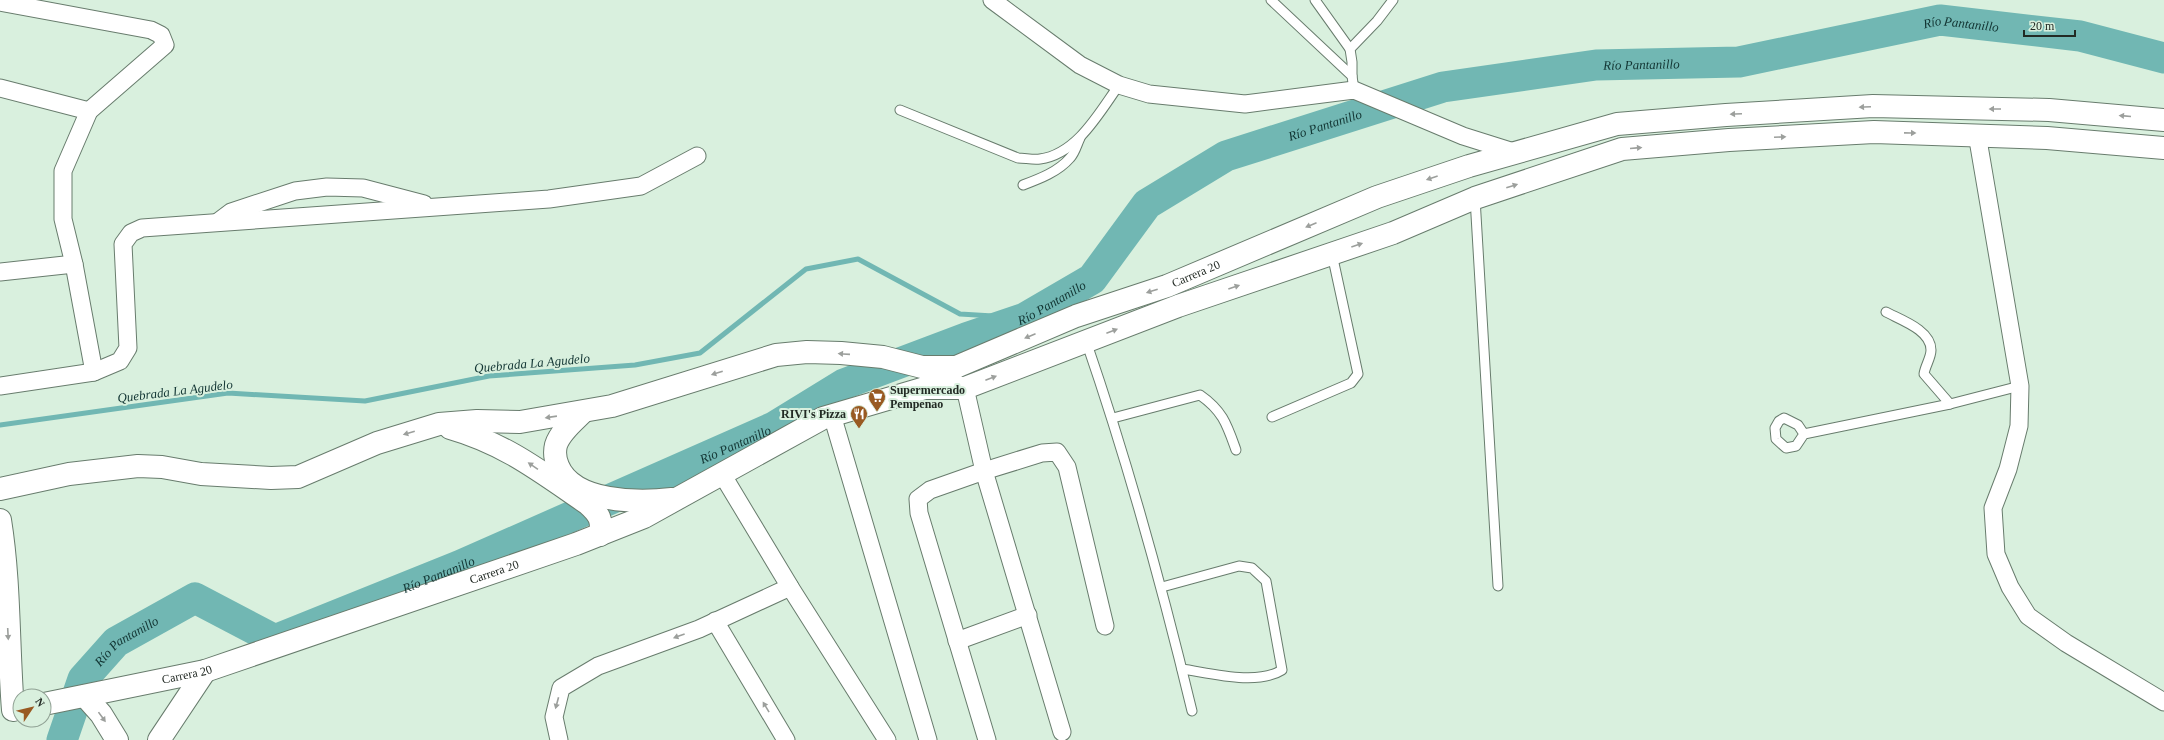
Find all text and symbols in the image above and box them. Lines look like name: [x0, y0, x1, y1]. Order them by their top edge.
water label: Río Pantanillo: [1921, 12, 2000, 34]
scale bar: [2024, 12, 2075, 38]
text: 20 m: [2030, 19, 2055, 33]
water label: Río Pantanillo: [1602, 56, 1680, 72]
one-way arrow: [1859, 103, 1872, 110]
water label: Río Pantanillo: [1285, 106, 1364, 144]
one-way arrow: [1988, 106, 2001, 112]
one-way arrow: [1730, 111, 1742, 118]
one-way arrow: [2119, 113, 2131, 120]
one-way arrow: [1904, 129, 1916, 136]
one-way arrow: [1774, 134, 1786, 141]
one-way arrow: [1630, 145, 1642, 152]
one-way arrow: [1426, 176, 1438, 182]
one-way arrow: [1506, 182, 1518, 188]
one-way arrow: [1305, 223, 1317, 229]
one-way arrow: [1351, 242, 1363, 248]
street label: Carrera 20: [1170, 257, 1222, 290]
water label: Río Pantanillo: [1015, 277, 1089, 328]
one-way arrow: [1228, 284, 1240, 290]
one-way arrow: [1146, 288, 1158, 294]
one-way arrow: [1106, 328, 1118, 334]
one-way arrow: [1024, 333, 1036, 339]
water label: Quebrada La Agudelo: [474, 350, 591, 376]
one-way arrow: [838, 350, 850, 357]
one-way arrow: [711, 370, 723, 376]
one-way arrow: [985, 375, 996, 381]
water label: Quebrada La Agudelo: [116, 376, 234, 406]
place label: Supermercado Pempenao: [890, 383, 965, 411]
supermarket icon: Supermercado Pempenao: [867, 387, 887, 412]
restaurant icon: RIVI's Pizza: [849, 404, 869, 429]
place label: RIVI's Pizza: [781, 407, 846, 421]
one-way arrow: [545, 414, 557, 420]
water label: Río Pantanillo: [696, 422, 773, 467]
one-way arrow: [402, 430, 414, 436]
one-way arrow: [527, 462, 538, 470]
water label: Río Pantanillo: [399, 552, 477, 596]
street label: Carrera 20: [468, 557, 521, 587]
water label: Río Pantanillo: [90, 612, 161, 670]
one-way arrow: [5, 628, 11, 641]
one-way arrow: [672, 633, 684, 639]
street label: Carrera 20: [161, 662, 214, 687]
north arrow: [12, 688, 52, 728]
text: N: [33, 696, 47, 709]
one-way arrow: [554, 696, 560, 709]
one-way arrow: [763, 701, 770, 713]
one-way arrow: [98, 712, 106, 722]

